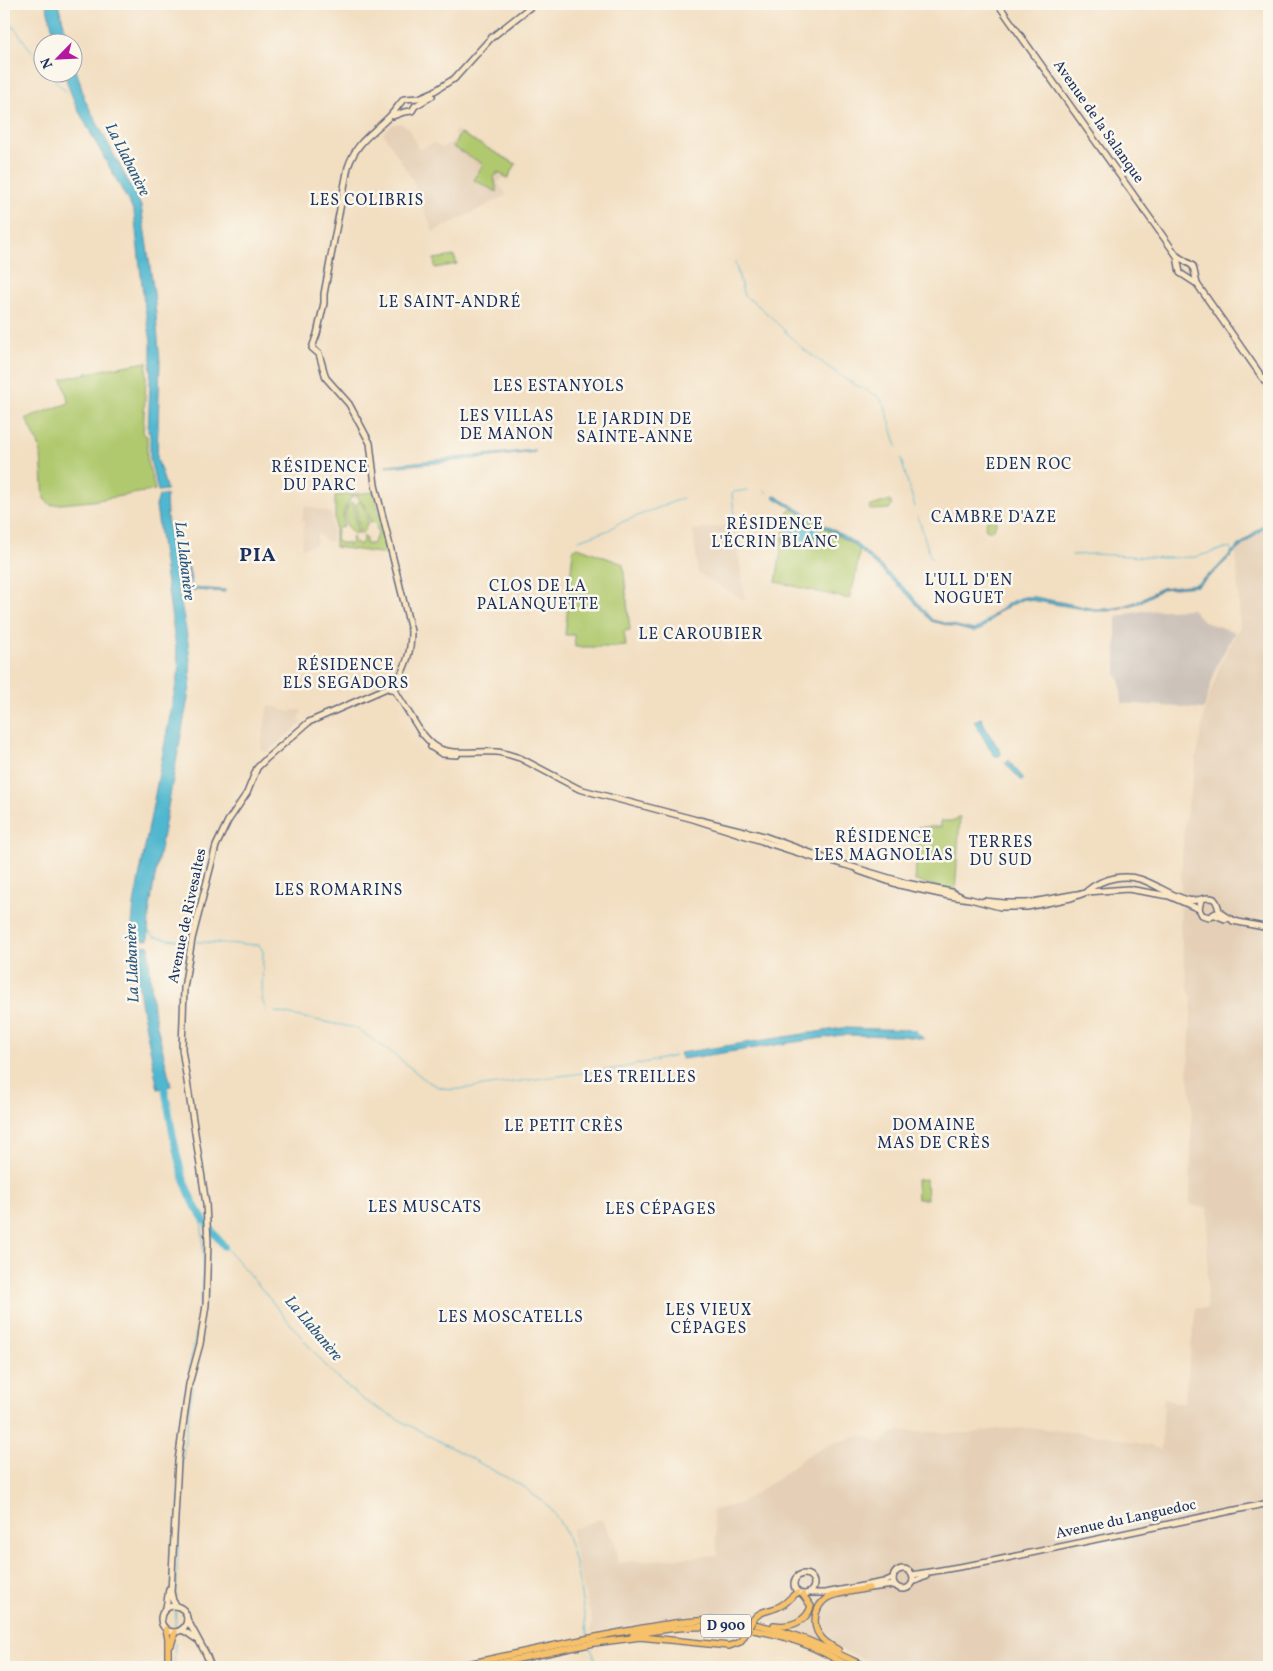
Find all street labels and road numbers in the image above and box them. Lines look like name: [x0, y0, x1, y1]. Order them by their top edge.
street label: Avenue de la Salanque: [1048, 56, 1148, 188]
street label: Avenue de Rivesaltes: [163, 847, 213, 985]
street label: Avenue du Languedoc: [1054, 1495, 1198, 1545]
road number: D 900: [701, 1614, 751, 1638]

